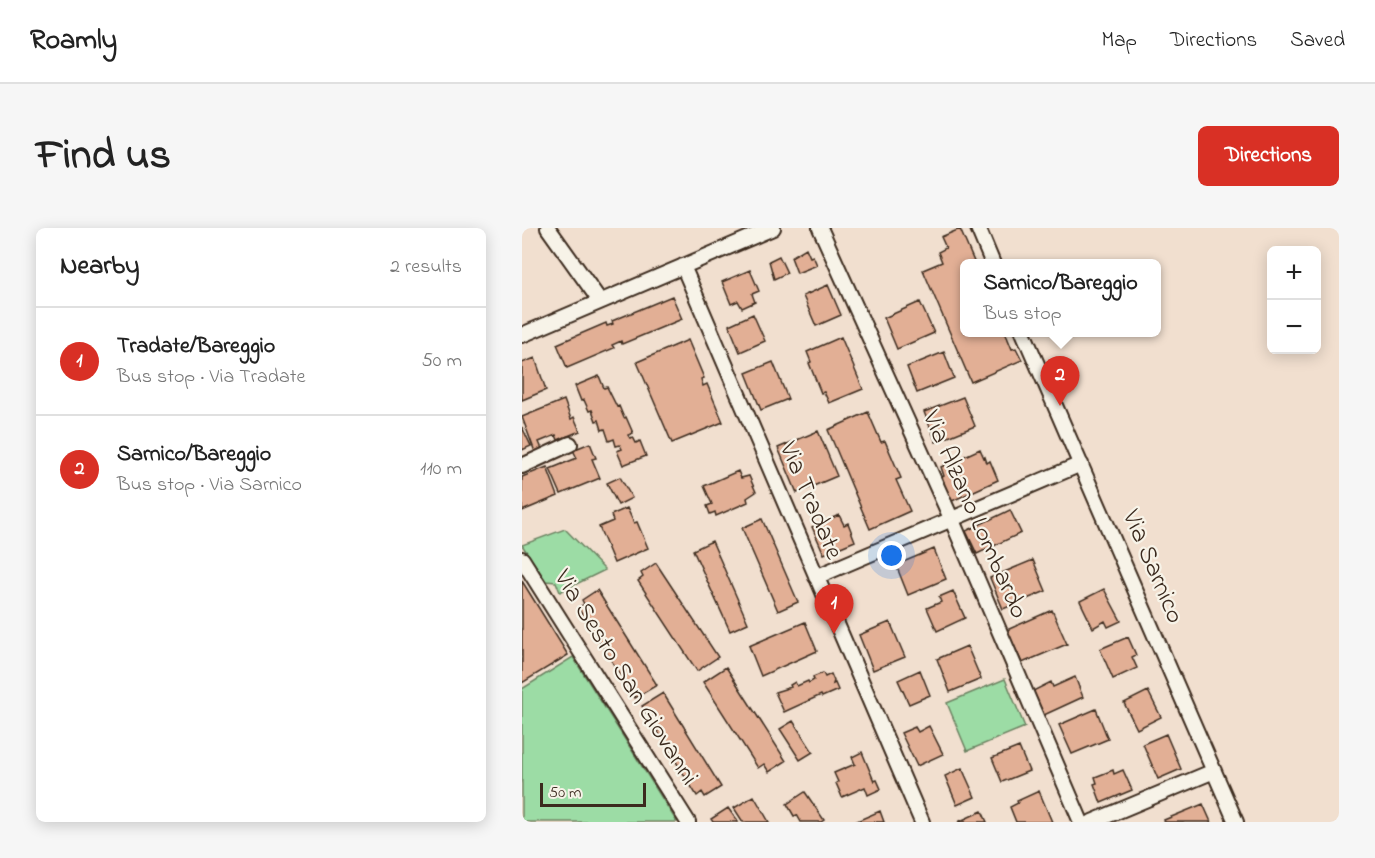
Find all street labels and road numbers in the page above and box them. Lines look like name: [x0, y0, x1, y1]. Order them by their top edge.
street label: Via Alzano Lombardo: [911, 404, 1037, 625]
street label: Via Tradate: [768, 435, 852, 566]
street label: Via Sarnico: [1111, 503, 1193, 630]
street label: Via Sesto San Giovanni: [543, 562, 707, 793]

